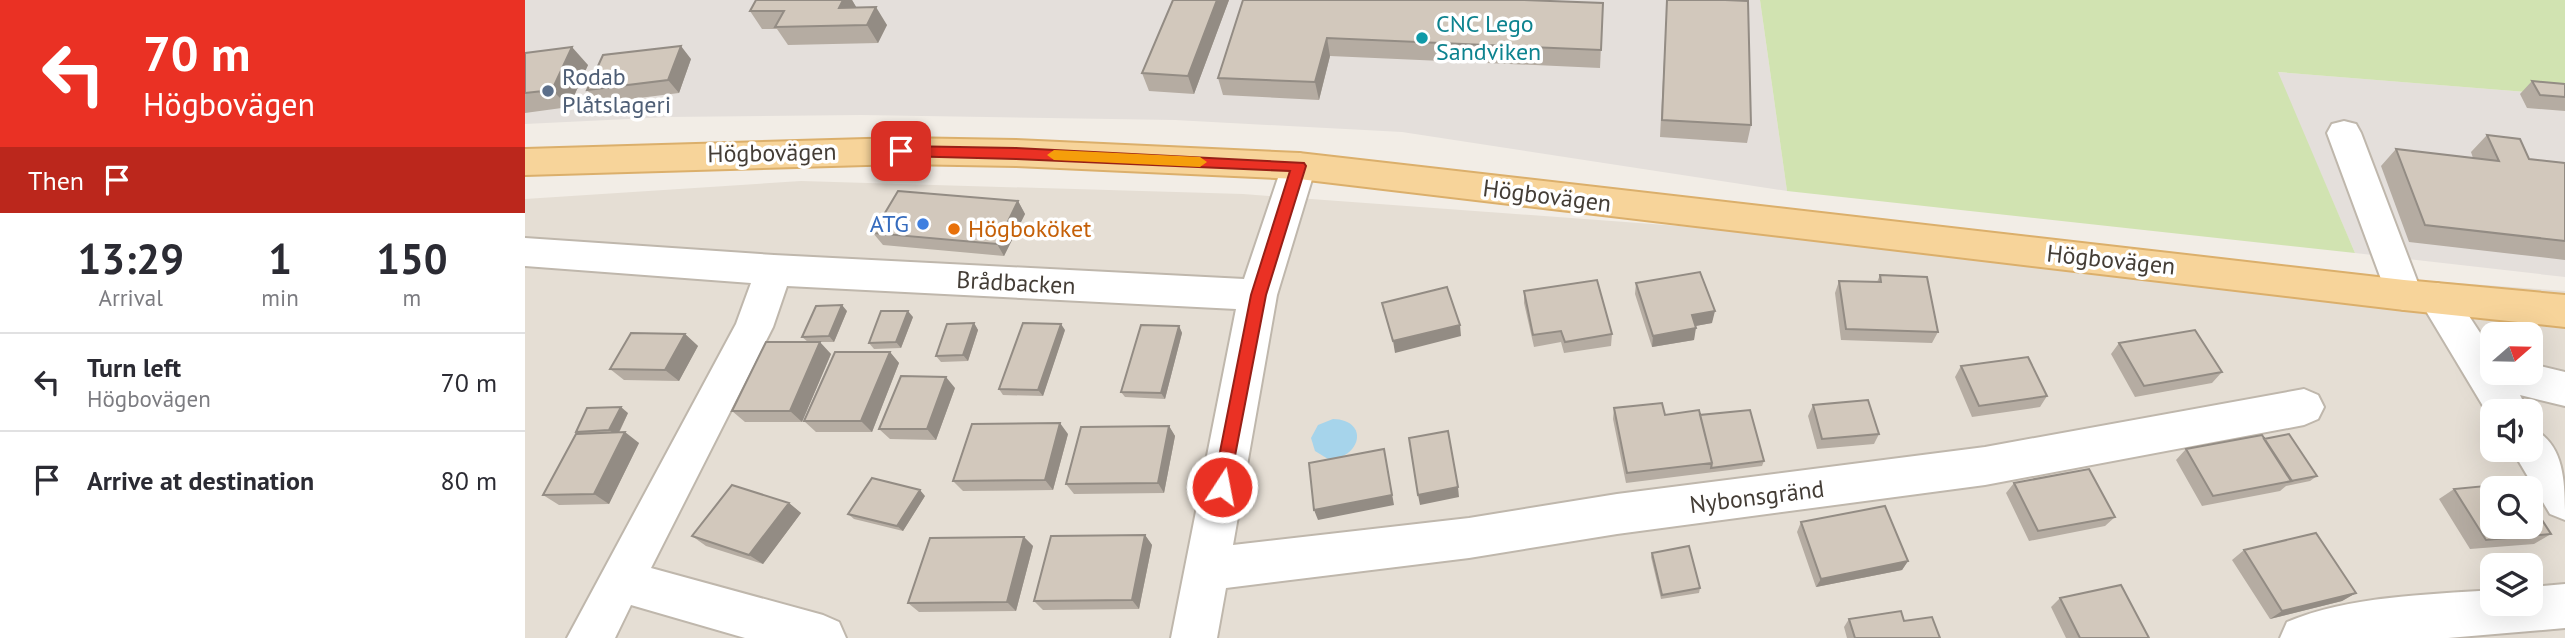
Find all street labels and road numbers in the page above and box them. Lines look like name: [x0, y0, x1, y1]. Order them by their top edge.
street label: Högbovägen: [707, 136, 837, 169]
street label: Högbovägen: [1481, 172, 1613, 219]
street label: Högbovägen: [2045, 237, 2177, 282]
street label: Brådbacken: [956, 264, 1076, 301]
street label: Nybonsgränd: [1688, 473, 1826, 520]

